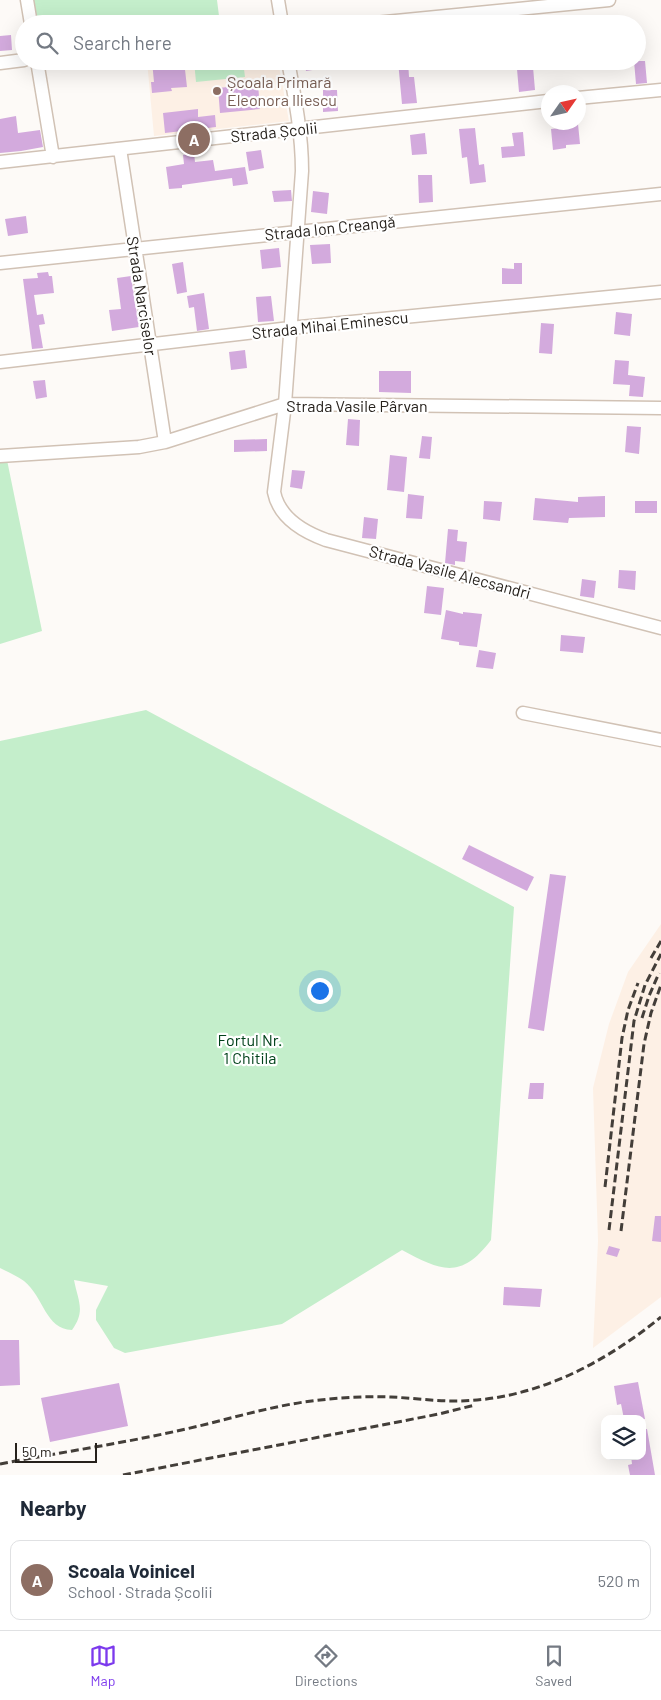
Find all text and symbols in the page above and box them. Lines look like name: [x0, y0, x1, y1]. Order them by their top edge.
search box: [15, 15, 646, 70]
icon: search: [33, 29, 61, 57]
text: Search here: [73, 31, 172, 54]
place label: Școala Primară Eleonora Iliescu: [227, 72, 337, 109]
marker: Școala Primară Eleonora Iliescu: [211, 85, 223, 97]
north arrow: [541, 85, 586, 130]
street label: Strada Școlii: [229, 117, 318, 146]
pin: A: [178, 120, 210, 158]
street label: Strada Ion Creangă: [264, 211, 396, 244]
street label: Strada Narciselor: [124, 235, 161, 357]
street label: Strada Mihai Eminescu: [251, 307, 409, 342]
street label: Strada Vasile Pârvan: [286, 396, 428, 415]
street label: Strada Vasile Alecsandri: [367, 541, 533, 602]
your location: [307, 978, 333, 1004]
park label: Fortul Nr. 1 Chitila: [217, 1030, 283, 1067]
map controls: [601, 1415, 646, 1460]
button: layers: [601, 1415, 646, 1460]
scale bar: [15, 1440, 98, 1463]
text: 50 m: [22, 1443, 51, 1460]
text: Nearby: [20, 1495, 86, 1520]
text: Scoala Voinicel: [68, 1559, 195, 1582]
text: A: [32, 1571, 42, 1590]
text: 520 m: [598, 1571, 640, 1590]
text: School · Strada Școlii: [68, 1582, 212, 1601]
tab: Map: [89, 1642, 117, 1689]
tab: Directions: [295, 1642, 357, 1689]
tab: Saved: [535, 1642, 572, 1689]

